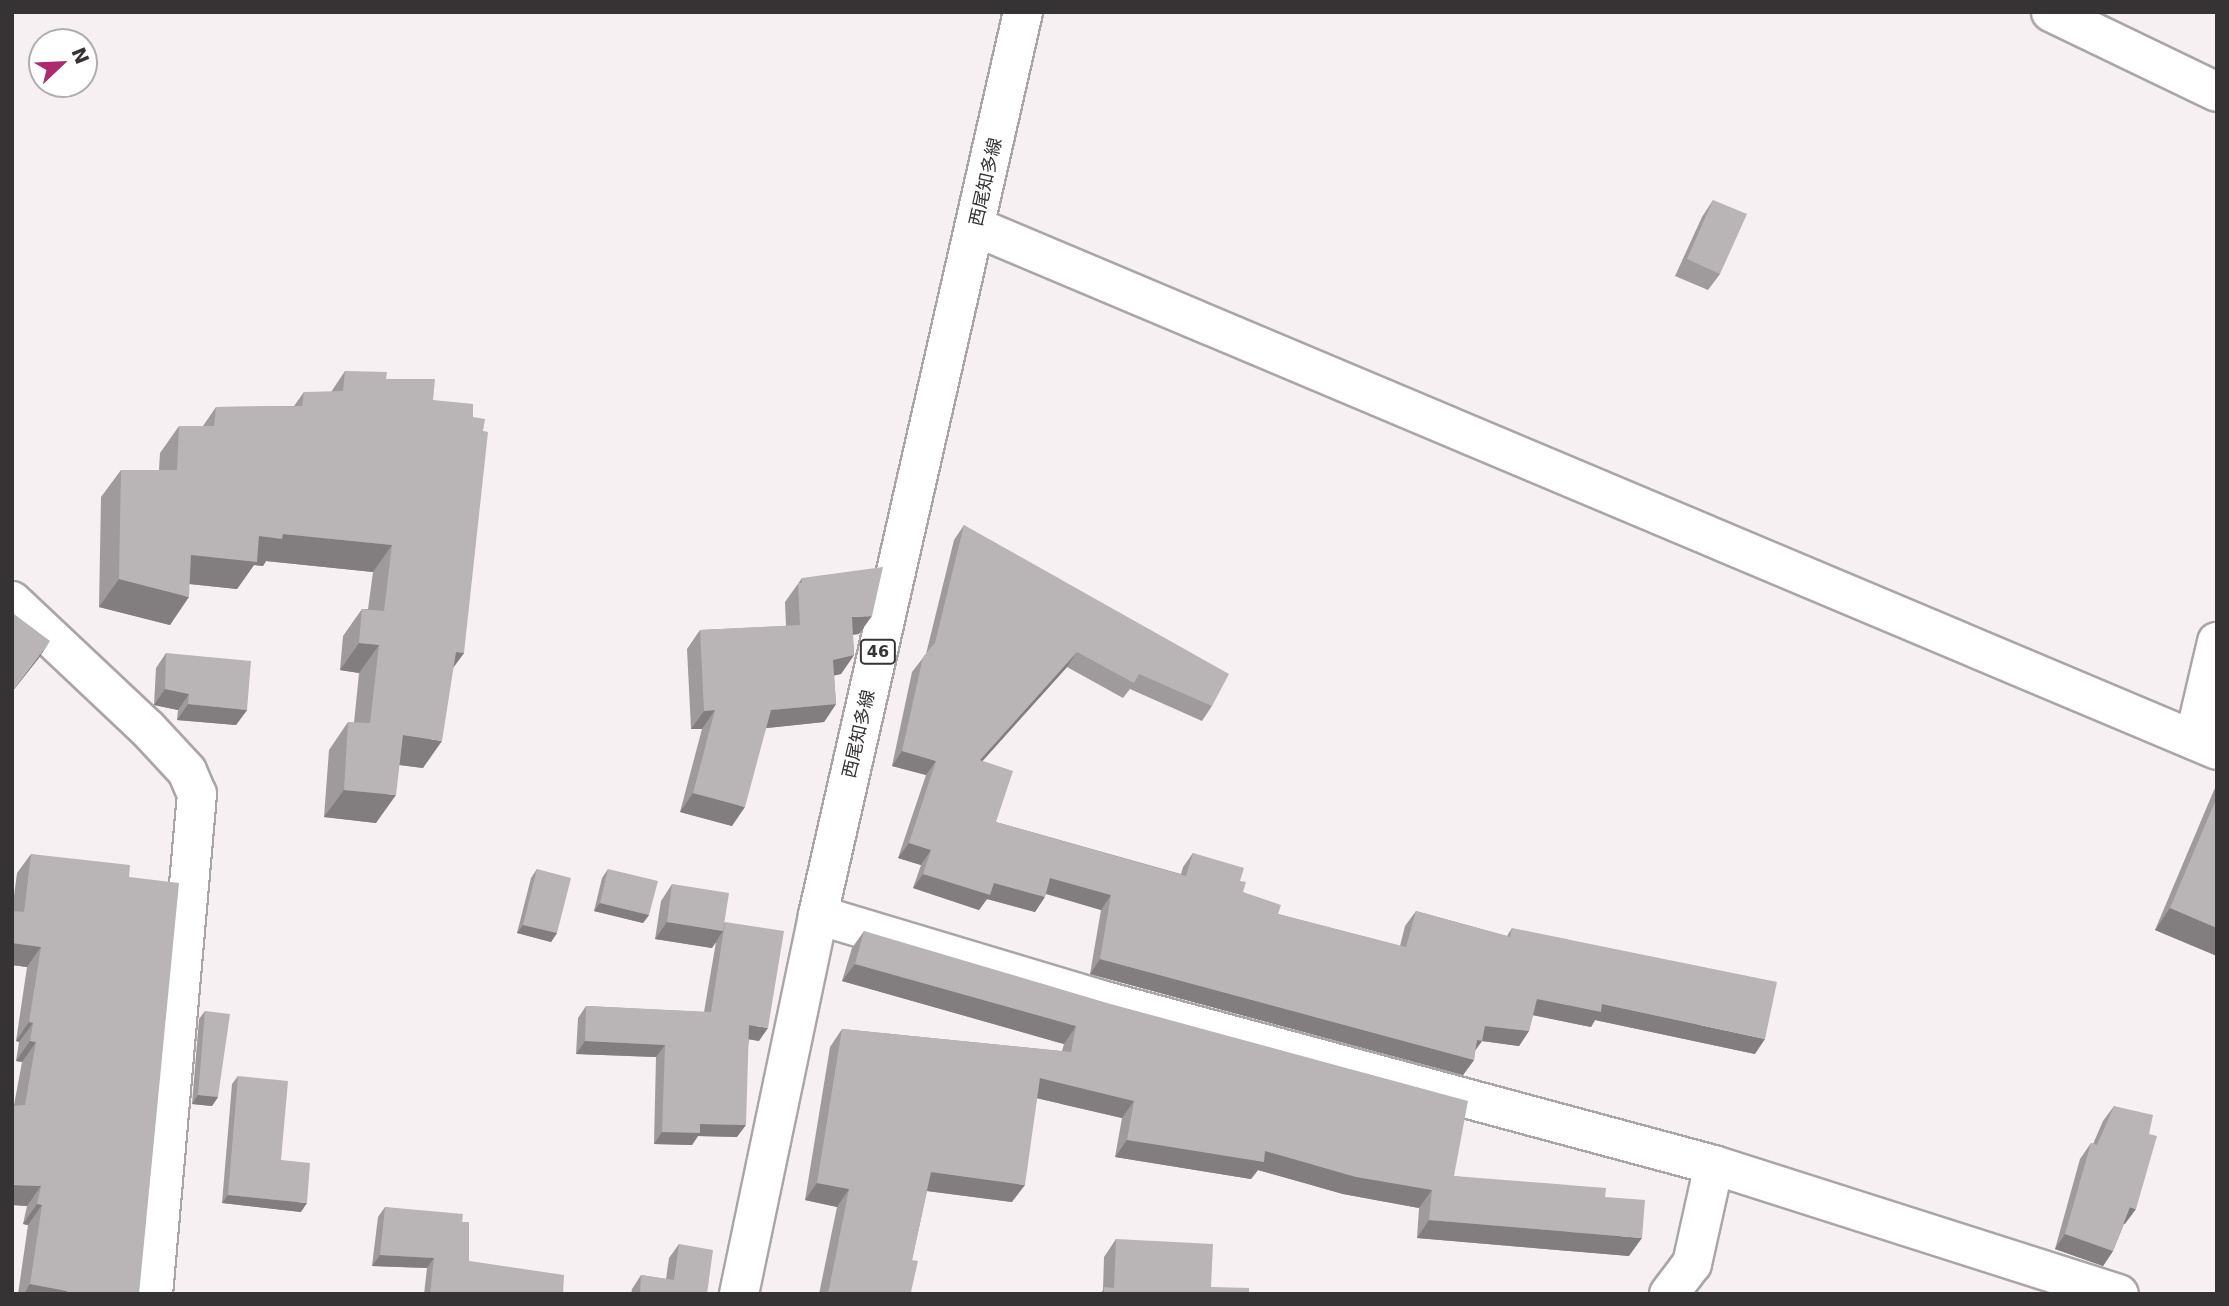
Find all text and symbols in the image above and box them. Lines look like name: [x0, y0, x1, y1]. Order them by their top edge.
north arrow: [28, 28, 98, 98]
text: N: [67, 44, 94, 67]
street label: 西尾知多線: [965, 136, 1007, 228]
road number: 46: [859, 639, 897, 664]
street label: 西尾知多線: [838, 688, 880, 780]

